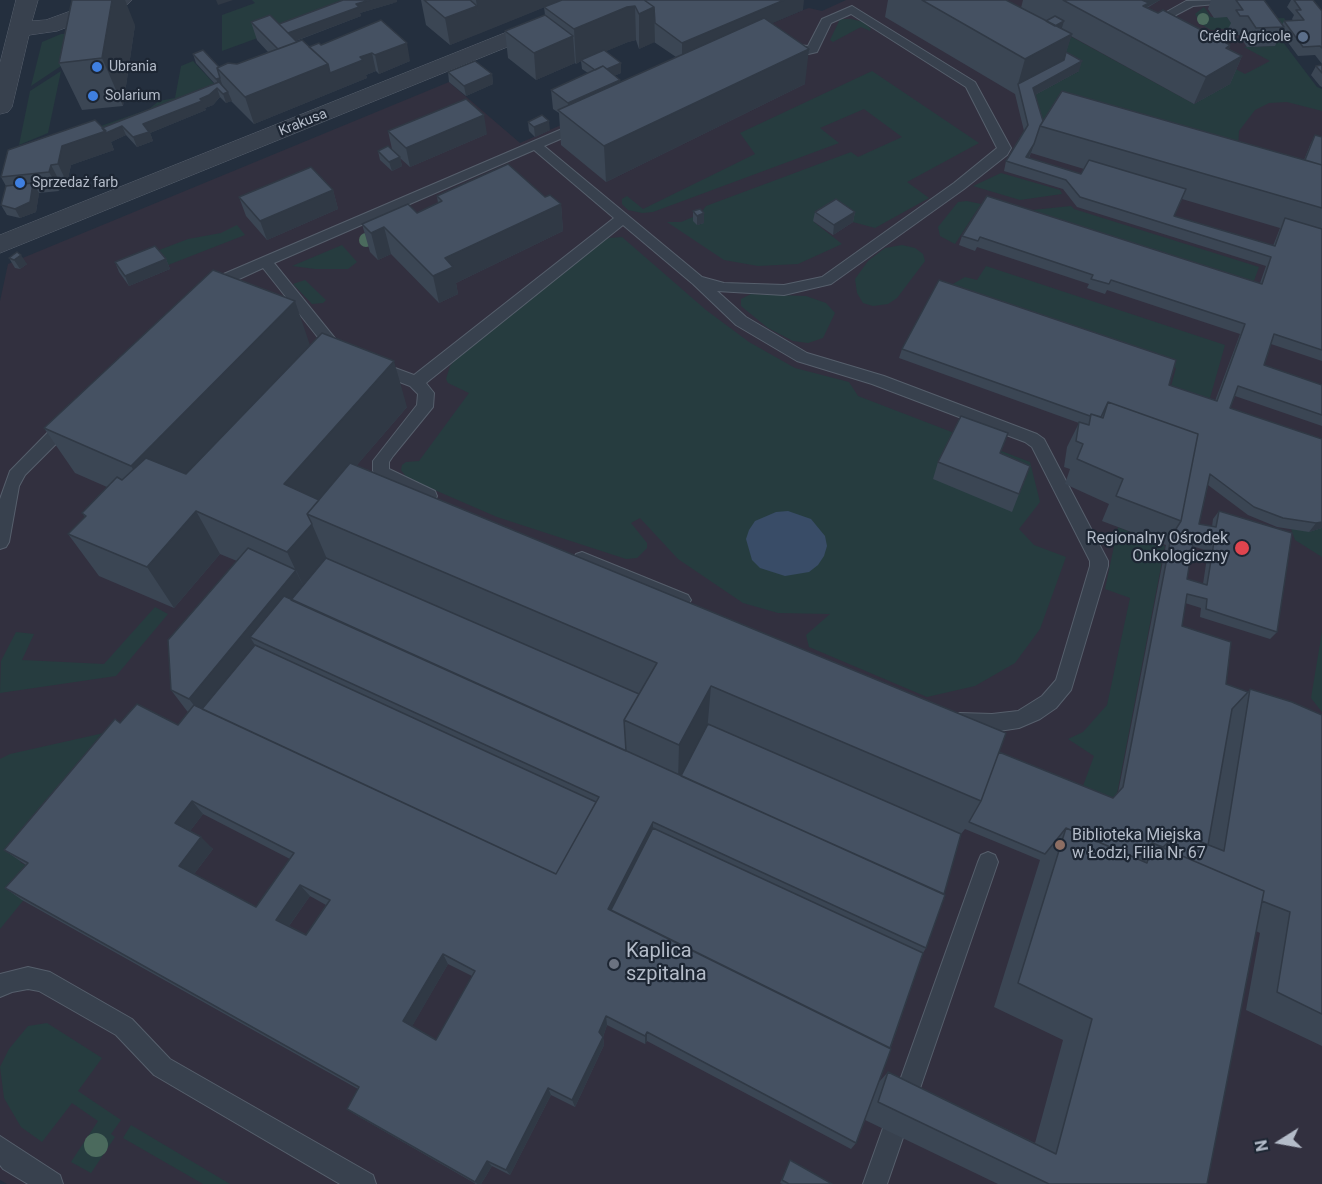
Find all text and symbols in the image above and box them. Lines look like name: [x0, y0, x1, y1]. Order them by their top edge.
place label: Crédit Agricole: [1199, 29, 1291, 45]
marker: Crédit Agricole: [1296, 30, 1310, 44]
place label: Ubrania: [109, 59, 157, 75]
marker: Ubrania: [90, 60, 104, 74]
place label: Solarium: [105, 88, 160, 104]
marker: Solarium: [86, 89, 100, 103]
street label: Krakusa: [276, 106, 330, 140]
place label: Sprzedaż farb: [32, 175, 118, 191]
marker: Sprzedaż farb: [13, 176, 27, 190]
place label: Regionalny Ośrodek Onkologiczny: [1087, 529, 1228, 567]
marker: Regionalny Ośrodek Onkologiczny: [1233, 539, 1251, 557]
place label: Biblioteka Miejska w Łodzi, Filia Nr 67: [1072, 826, 1206, 864]
marker: Biblioteka Miejska w Łodzi, Filia Nr 67: [1053, 838, 1067, 852]
place label: Kaplica szpitalna: [626, 940, 707, 987]
marker: Kaplica szpitalna: [607, 957, 621, 971]
north arrow: [1250, 1112, 1310, 1172]
text: N: [1251, 1138, 1272, 1153]

